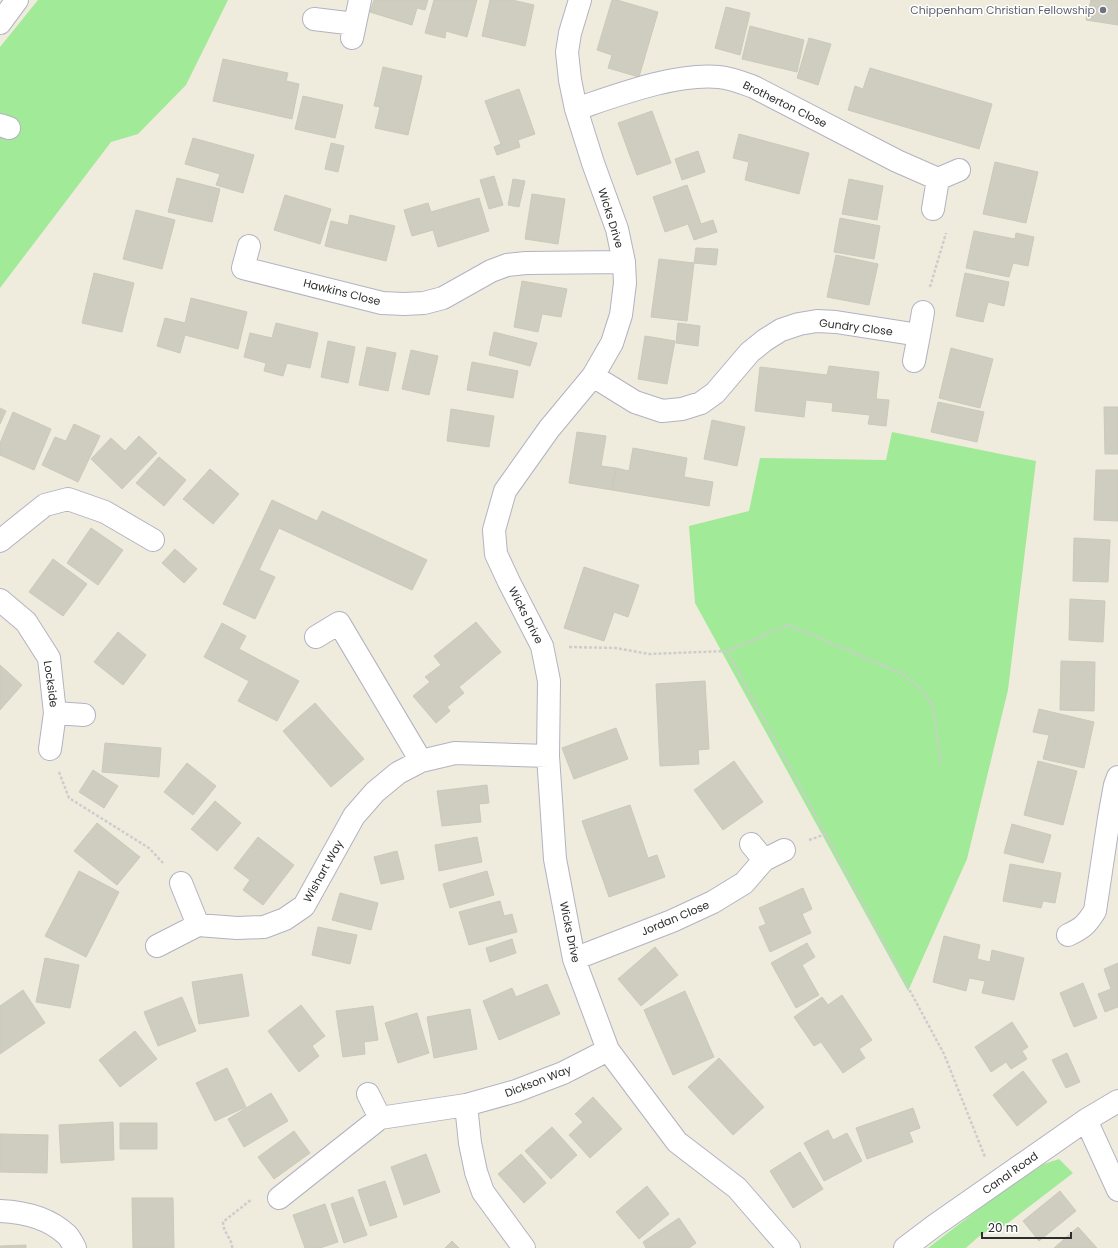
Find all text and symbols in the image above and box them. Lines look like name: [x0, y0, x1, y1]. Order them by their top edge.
place label: Chippenham Christian Fellowship: [910, 2, 1095, 18]
marker: Chippenham Christian Fellowship: [1098, 5, 1108, 15]
street label: Brotherton Close: [740, 77, 830, 131]
street label: Wicks Drive: [594, 186, 628, 250]
street label: Hawkins Close: [302, 275, 382, 309]
street label: Gundry Close: [818, 315, 894, 339]
street label: Wicks Drive: [505, 584, 547, 646]
street label: Lockside: [40, 660, 62, 708]
street label: Wishart Way: [299, 836, 347, 905]
street label: Jordan Close: [638, 896, 712, 940]
street label: Wicks Drive: [556, 900, 584, 964]
street label: Dickson Way: [502, 1061, 574, 1101]
street label: Canal Road: [979, 1148, 1041, 1198]
scale bar: [982, 1214, 1071, 1240]
text: 20 m: [988, 1219, 1018, 1236]

